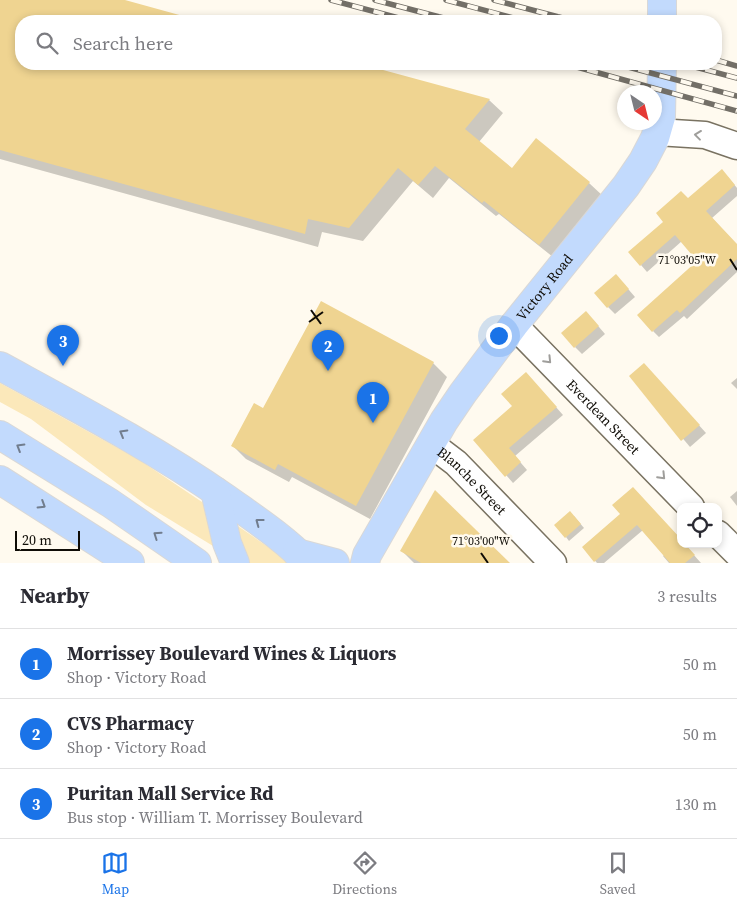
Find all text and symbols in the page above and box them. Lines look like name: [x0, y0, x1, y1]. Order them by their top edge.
search box: [15, 15, 722, 70]
icon: search: [33, 29, 61, 57]
text: Search here: [73, 30, 173, 56]
north arrow: [617, 85, 662, 130]
one-way arrow: [694, 130, 702, 141]
street label: Victory Road: [511, 250, 577, 325]
text: 71°03'05"W: [658, 252, 716, 268]
your location: [486, 323, 512, 349]
pin: 3: [47, 325, 79, 366]
pin: 2: [312, 330, 344, 371]
one-way arrow: [542, 354, 551, 363]
street label: Everdean Street: [562, 375, 645, 459]
pin: 1: [357, 382, 389, 423]
one-way arrow: [120, 430, 129, 440]
street label: Blanche Street: [433, 442, 511, 520]
one-way arrow: [17, 444, 26, 454]
one-way arrow: [656, 470, 665, 479]
one-way arrow: [36, 499, 45, 509]
map controls: [677, 503, 722, 548]
button: locate: [677, 503, 722, 548]
one-way arrow: [256, 520, 265, 528]
scale bar: [15, 528, 80, 551]
text: 20 m: [22, 530, 52, 550]
one-way arrow: [153, 532, 163, 541]
text: 71°03'00"W: [452, 533, 510, 549]
text: Nearby: [20, 581, 90, 610]
text: 3 results: [657, 585, 717, 607]
text: Morrissey Boulevard Wines & Liquors: [67, 640, 397, 666]
text: 1: [32, 653, 40, 675]
text: 50 m: [683, 653, 717, 675]
text: Shop · Victory Road: [67, 666, 206, 688]
text: CVS Pharmacy: [67, 710, 194, 736]
text: 2: [32, 723, 40, 745]
text: 50 m: [683, 723, 717, 745]
text: Shop · Victory Road: [67, 736, 206, 758]
text: Puritan Mall Service Rd: [67, 780, 274, 806]
text: 3: [32, 793, 40, 815]
text: 130 m: [675, 793, 717, 815]
text: Bus stop · William T. Morrissey Boulevard: [67, 806, 363, 828]
tab: Map: [101, 849, 129, 899]
tab: Directions: [332, 849, 397, 899]
tab: Saved: [600, 849, 636, 899]

